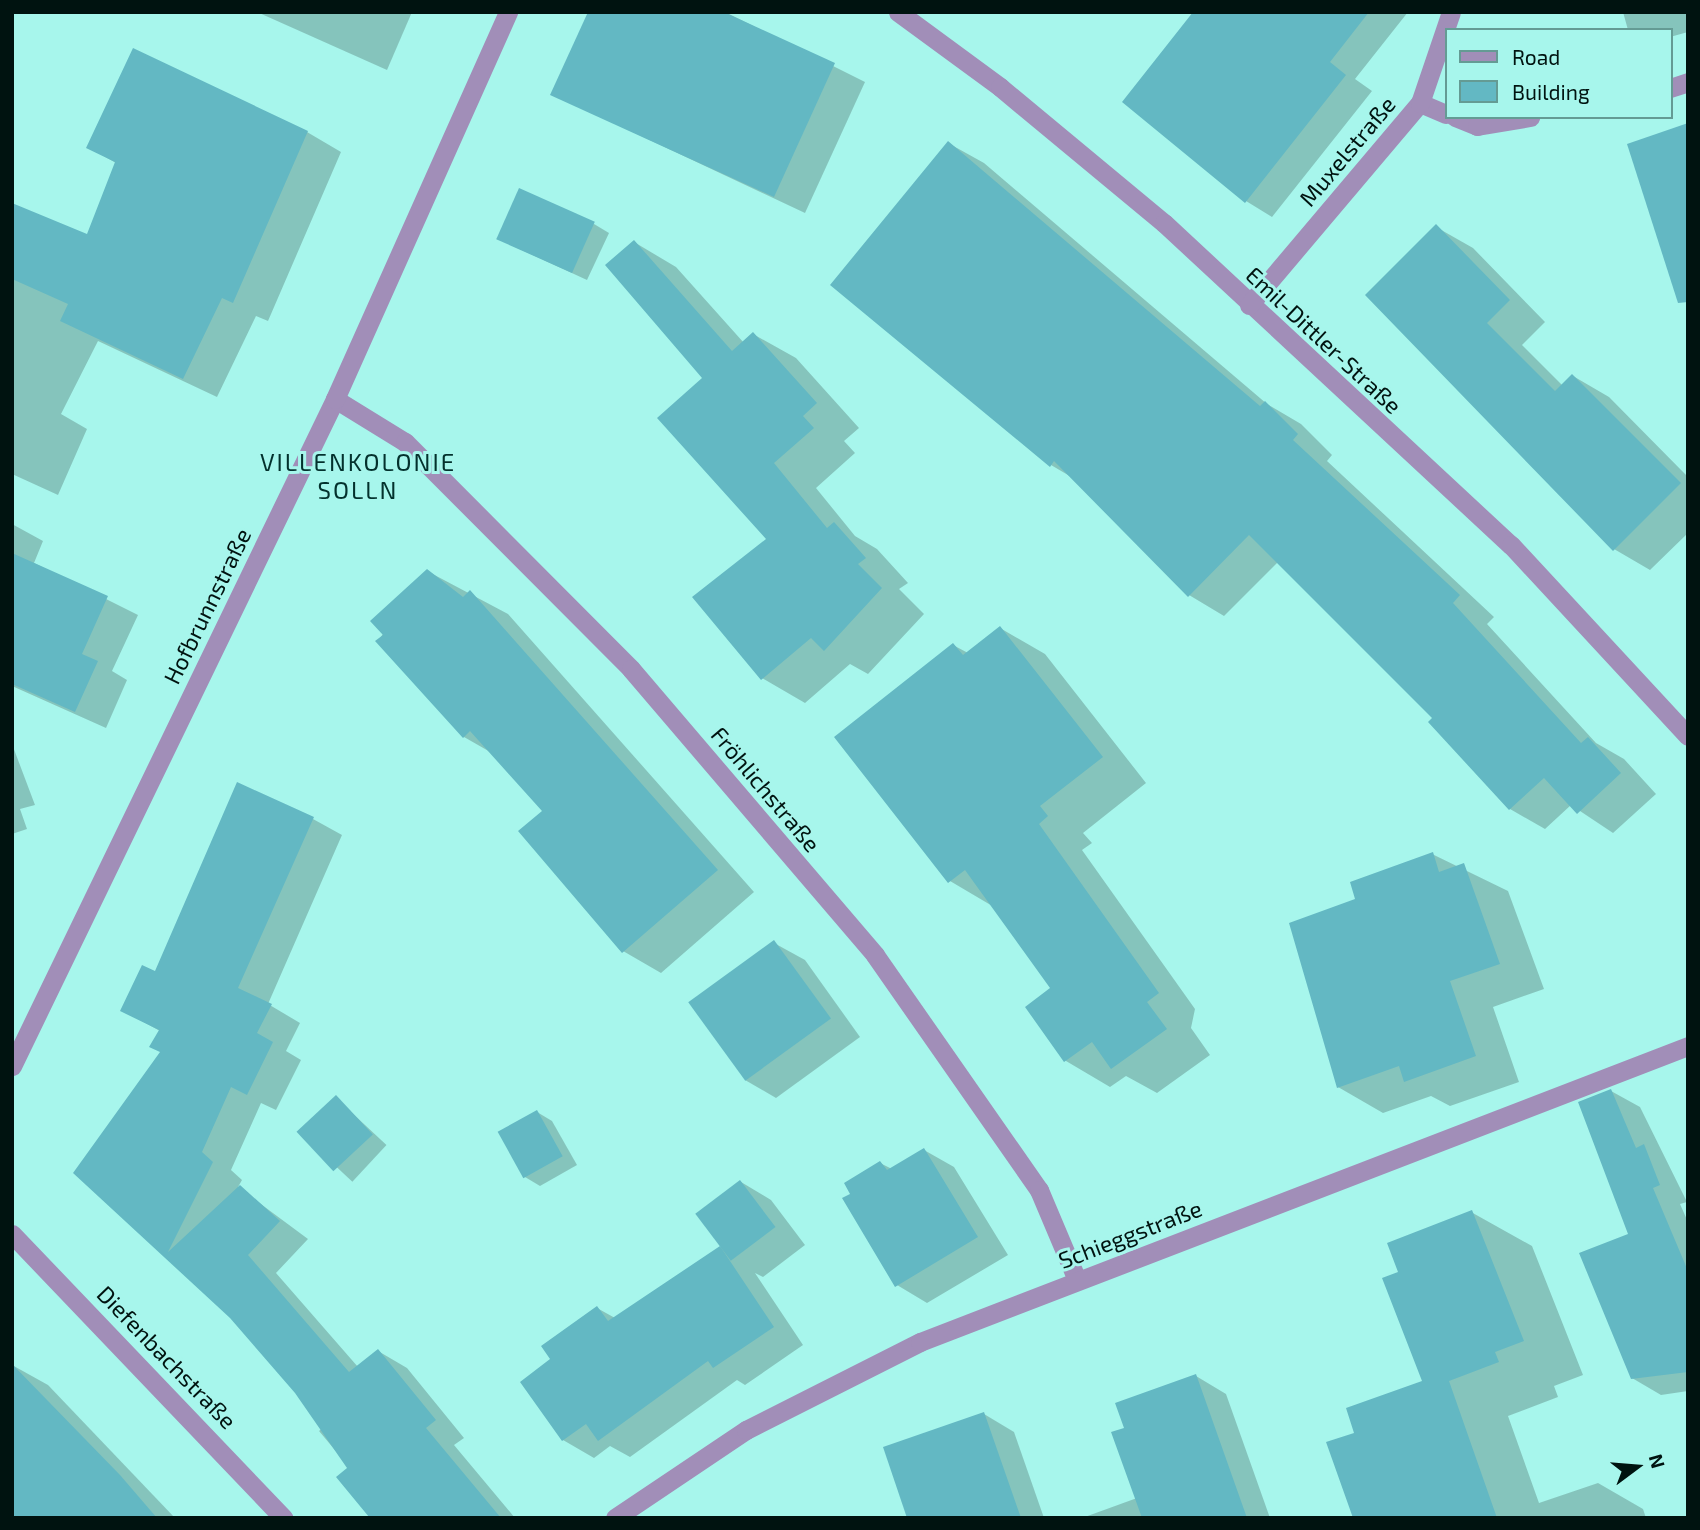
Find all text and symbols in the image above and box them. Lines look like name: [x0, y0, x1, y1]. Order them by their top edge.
legend: [1444, 28, 1672, 119]
text: Road: [1512, 44, 1560, 69]
text: Building: [1512, 79, 1590, 104]
street label: Muxelstraße: [1293, 91, 1401, 211]
street label: Emil-Dittler-Straße: [1240, 261, 1408, 419]
district label: VILLENKOLONIE SOLLN: [262, 448, 454, 504]
street label: Hofbrunnstraße: [157, 524, 257, 688]
street label: Fröhlichstraße: [706, 721, 826, 857]
street label: Schieggstraße: [1054, 1194, 1206, 1274]
street label: Diefenbachstraße: [92, 1280, 242, 1434]
north arrow: [1602, 1432, 1672, 1502]
text: N: [1645, 1451, 1671, 1471]

